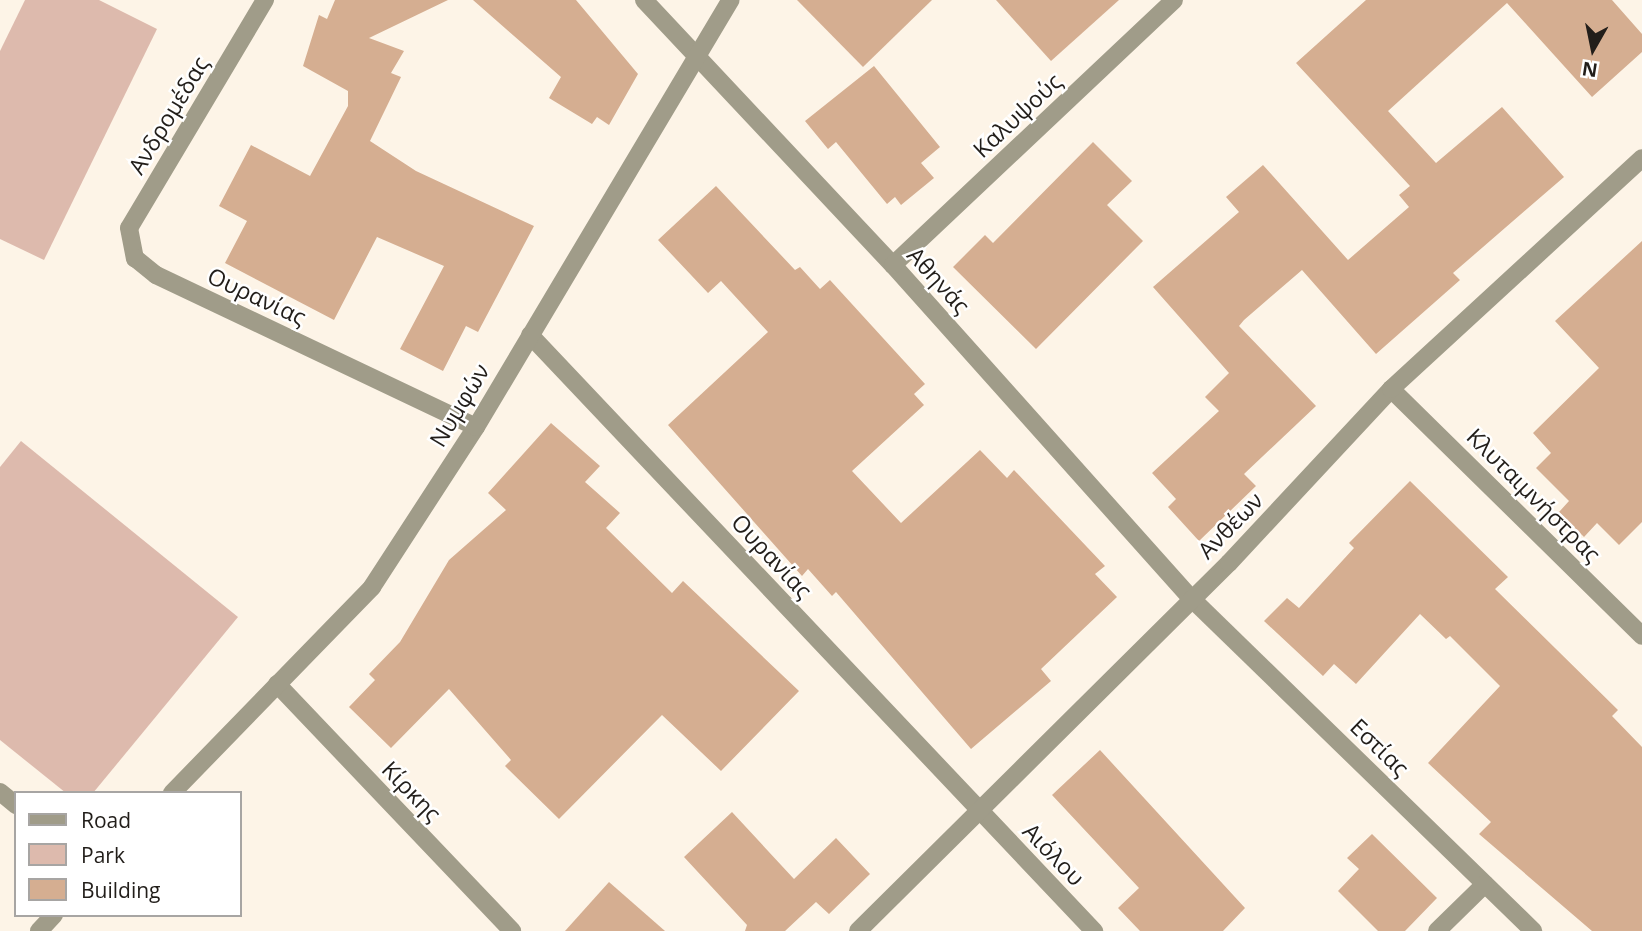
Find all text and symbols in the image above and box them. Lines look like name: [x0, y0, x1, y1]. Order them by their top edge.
north arrow: [1558, 14, 1628, 84]
street label: Ανδρομέδας: [122, 51, 214, 179]
text: N: [1580, 56, 1599, 84]
street label: Καλυψούς: [967, 67, 1067, 163]
street label: Αθηνάς: [902, 241, 976, 319]
street label: Ουρανίας: [204, 261, 310, 331]
street label: Νυμφών: [423, 358, 495, 452]
street label: Κλυταιμνήστρας: [1461, 422, 1607, 568]
street label: Ανθέων: [1192, 486, 1268, 564]
street label: Ουρανίας: [726, 508, 818, 604]
street label: Εστίας: [1345, 713, 1415, 781]
street label: Κίρκης: [377, 755, 447, 827]
legend: [14, 791, 242, 917]
text: Road: [81, 806, 131, 834]
street label: Αιόλου: [1018, 817, 1090, 891]
text: Park: [81, 841, 125, 869]
text: Building: [81, 876, 160, 904]

